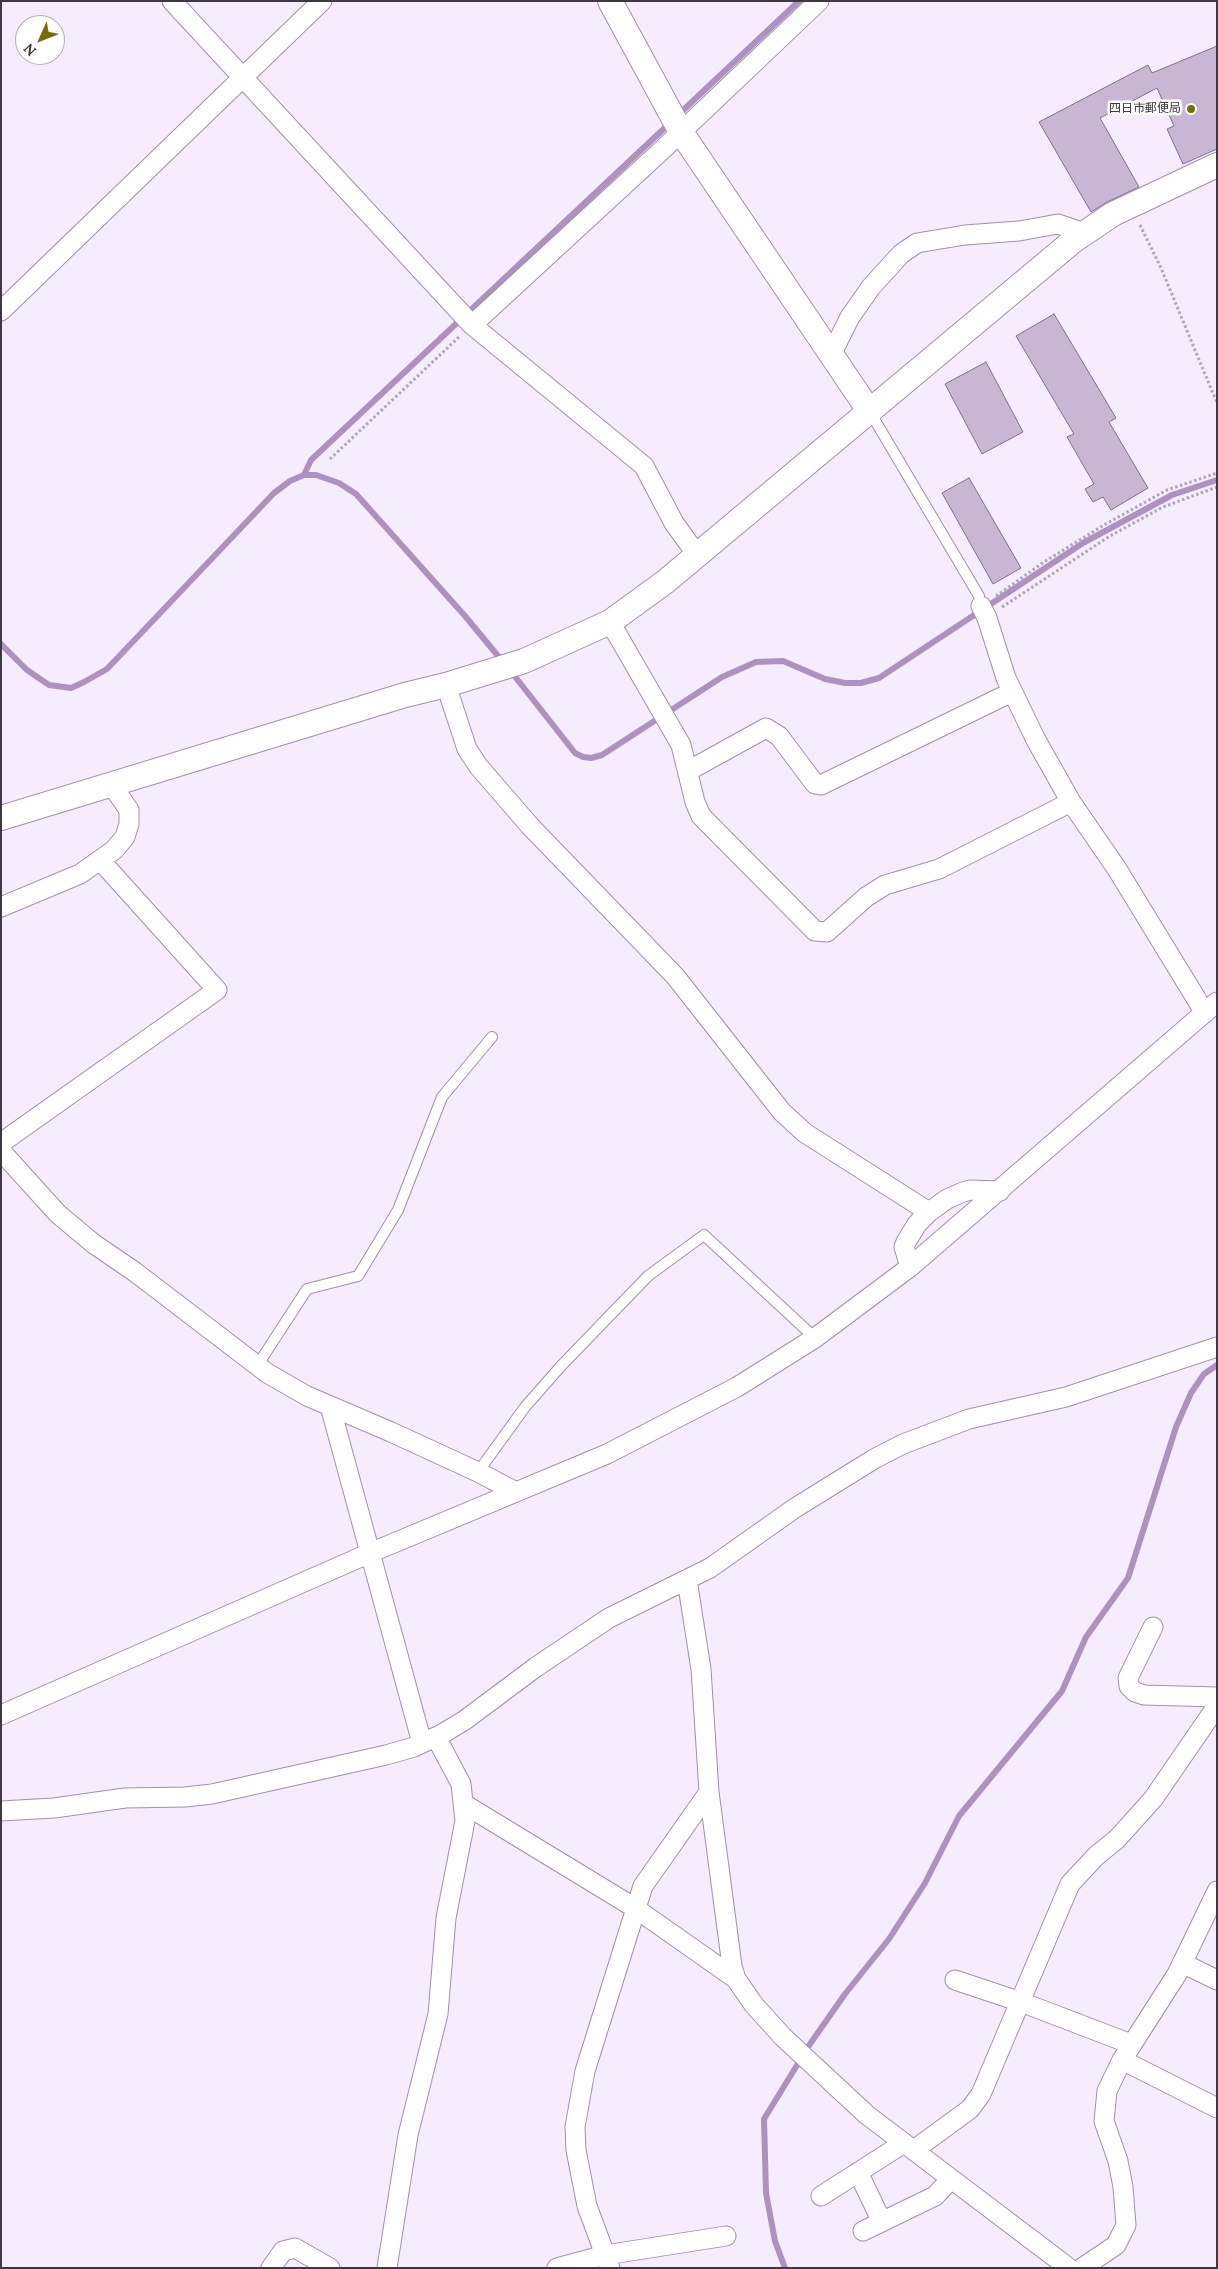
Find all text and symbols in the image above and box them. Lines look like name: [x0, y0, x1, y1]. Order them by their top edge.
north arrow: [15, 15, 65, 65]
text: N: [20, 40, 40, 60]
place label: 四日市郵便局: [1109, 102, 1181, 116]
marker: 四日市郵便局: [1185, 103, 1197, 115]

